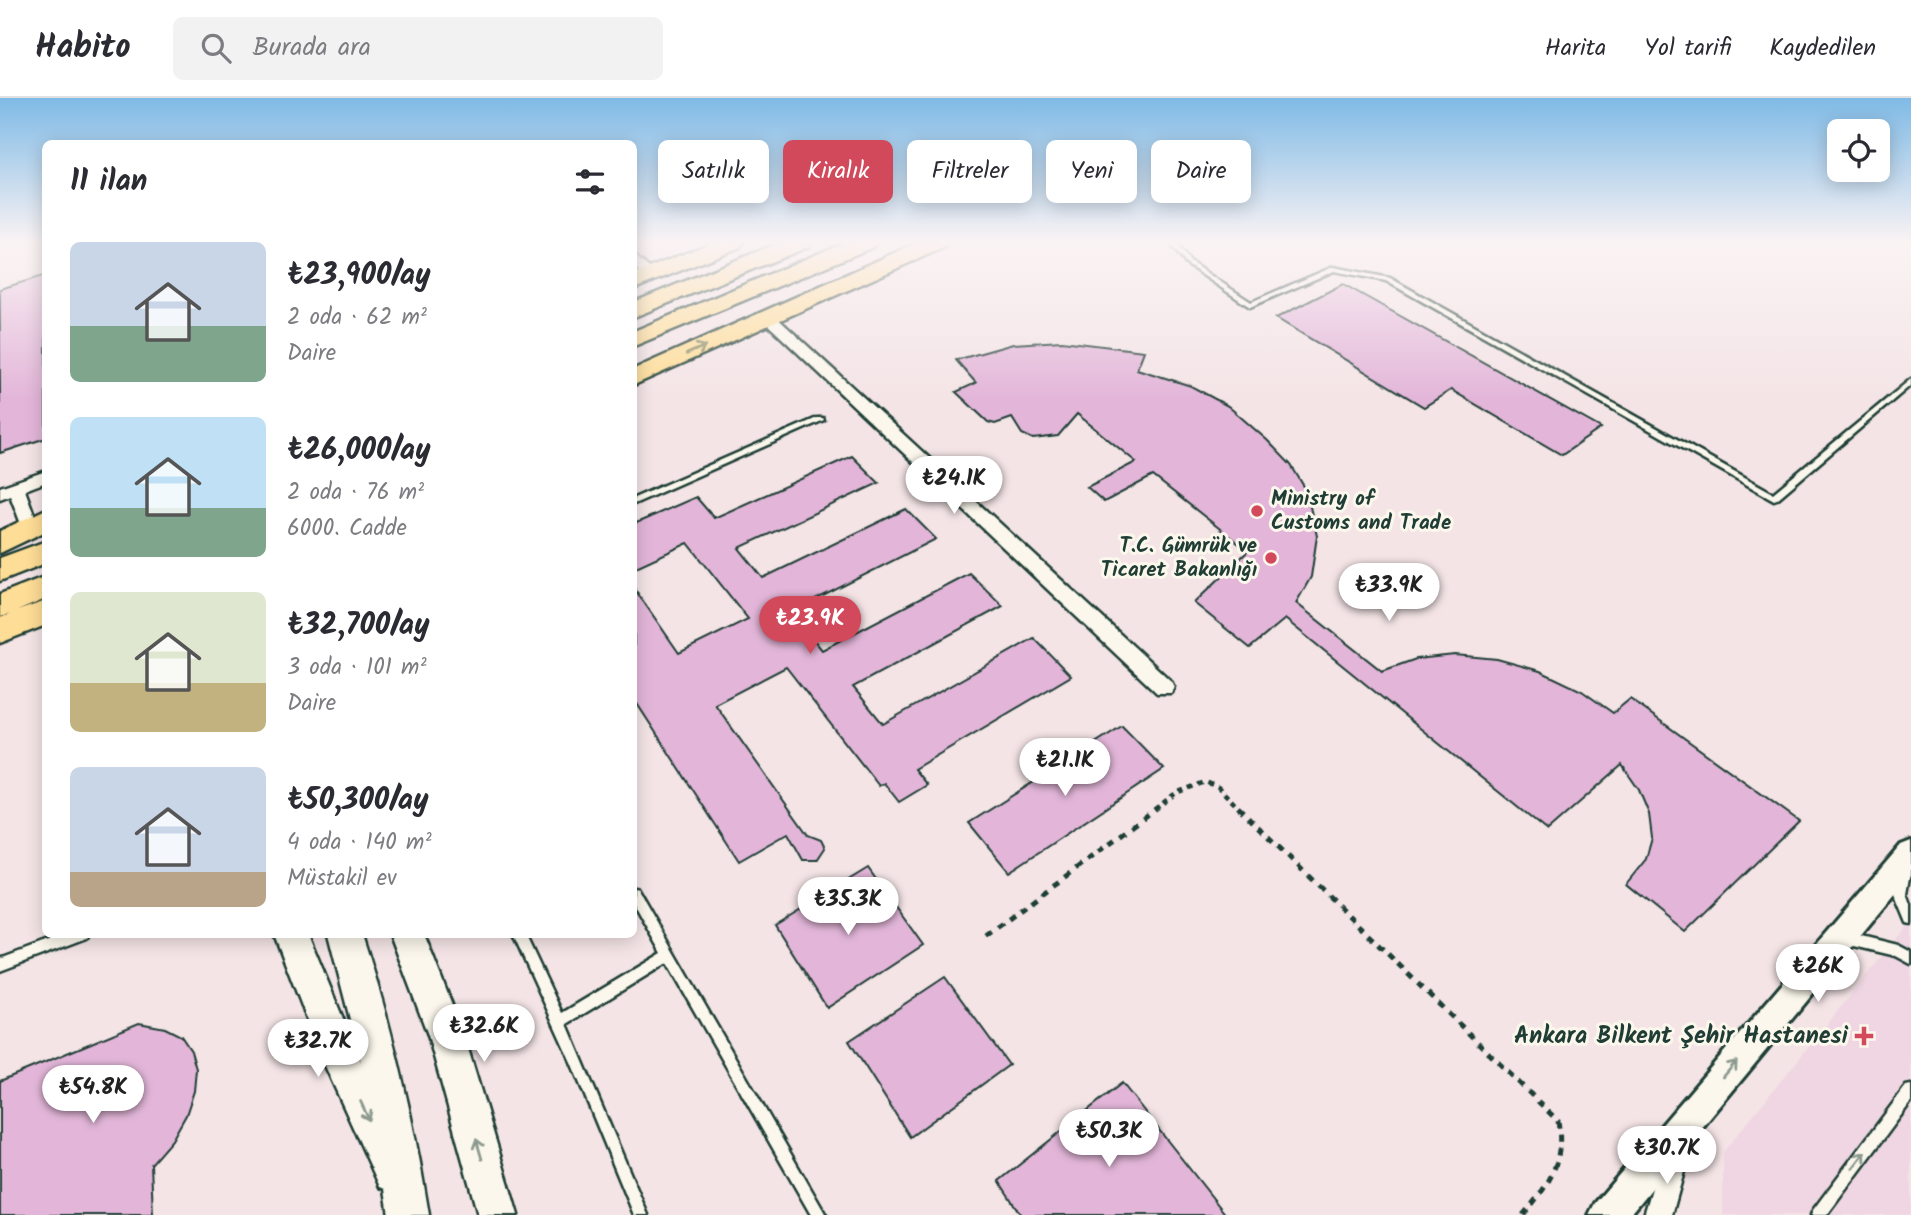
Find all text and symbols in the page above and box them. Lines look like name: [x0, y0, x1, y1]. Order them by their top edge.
search box: [173, 17, 663, 80]
text: Habito: [35, 22, 131, 75]
text: Burada ara: [253, 27, 371, 69]
icon: search: [197, 29, 235, 67]
text: Harita: [1545, 29, 1606, 68]
text: Yol tarifi: [1644, 29, 1731, 68]
text: Kaydedilen: [1769, 29, 1876, 68]
map controls: [1827, 119, 1890, 182]
button: locate: [1827, 119, 1890, 182]
chip: Satılık: [658, 140, 769, 203]
chip: Kiralık: [783, 140, 893, 203]
chip: Filtreler: [907, 140, 1032, 203]
chip: Yeni: [1046, 140, 1137, 203]
chip: Daire: [1151, 140, 1251, 203]
text: 11 ilan: [70, 158, 147, 206]
icon: filters: [571, 163, 609, 201]
text: ₺23,900/ay: [287, 252, 431, 300]
icon: home: [126, 270, 210, 354]
text: 2 oda · 62 m²: [287, 300, 427, 336]
text: Daire: [287, 336, 336, 372]
one-way arrow: [685, 343, 706, 356]
text: ₺26,000/ay: [287, 427, 431, 475]
icon: home: [126, 445, 210, 529]
pin: ₺24.1K: [897, 456, 1011, 516]
text: ₺24.1K: [922, 461, 986, 497]
text: 2 oda · 76 m²: [287, 475, 424, 511]
place label: Ministry of Customs and Trade: [1271, 483, 1451, 540]
marker: Ministry of Customs and Trade: [1249, 503, 1265, 519]
text: 6000. Cadde: [287, 511, 407, 547]
place label: T.C. Gümrük ve Ticaret Bakanlığı: [1101, 530, 1258, 587]
marker: T.C. Gümrük ve Ticaret Bakanlığı: [1263, 550, 1279, 566]
pin: ₺33.9K: [1332, 564, 1446, 623]
text: ₺33.9K: [1355, 568, 1423, 604]
pin: ₺23.9K: [753, 596, 867, 656]
text: ₺23.9K: [775, 601, 845, 637]
text: ₺32,700/ay: [287, 602, 430, 650]
icon: home: [126, 620, 210, 704]
text: 3 oda · 101 m²: [287, 650, 427, 686]
text: Daire: [287, 686, 336, 722]
pin: ₺21.1K: [1008, 738, 1122, 798]
text: ₺21.1K: [1035, 743, 1095, 779]
text: ₺50,300/ay: [287, 777, 429, 825]
icon: home: [126, 795, 210, 879]
text: 4 oda · 140 m²: [287, 825, 432, 861]
text: Müstakil ev: [287, 861, 397, 897]
pin: ₺35.3K: [791, 878, 905, 937]
text: ₺35.3K: [814, 882, 882, 918]
pin: ₺26K: [1777, 944, 1859, 1004]
text: ₺26K: [1792, 949, 1844, 985]
pin: ₺32.6K: [427, 1004, 541, 1064]
text: ₺32.6K: [449, 1009, 519, 1045]
place label: Ankara Bilkent Şehir Hastanesi: [1514, 1017, 1849, 1056]
pin: ₺32.7K: [261, 1020, 375, 1079]
text: ₺32.7K: [284, 1024, 352, 1060]
marker: Ankara Bilkent Şehir Hastanesi: [1854, 1026, 1874, 1046]
one-way arrow: [1722, 1060, 1738, 1078]
pin: ₺54.8K: [36, 1066, 150, 1125]
text: ₺54.8K: [58, 1070, 128, 1106]
one-way arrow: [359, 1099, 372, 1121]
pin: ₺50.3K: [1052, 1110, 1166, 1169]
text: ₺50.3K: [1075, 1114, 1143, 1150]
pin: ₺30.7K: [1610, 1126, 1724, 1186]
text: ₺30.7K: [1633, 1131, 1701, 1167]
one-way arrow: [472, 1139, 485, 1161]
one-way arrow: [1851, 1152, 1866, 1170]

